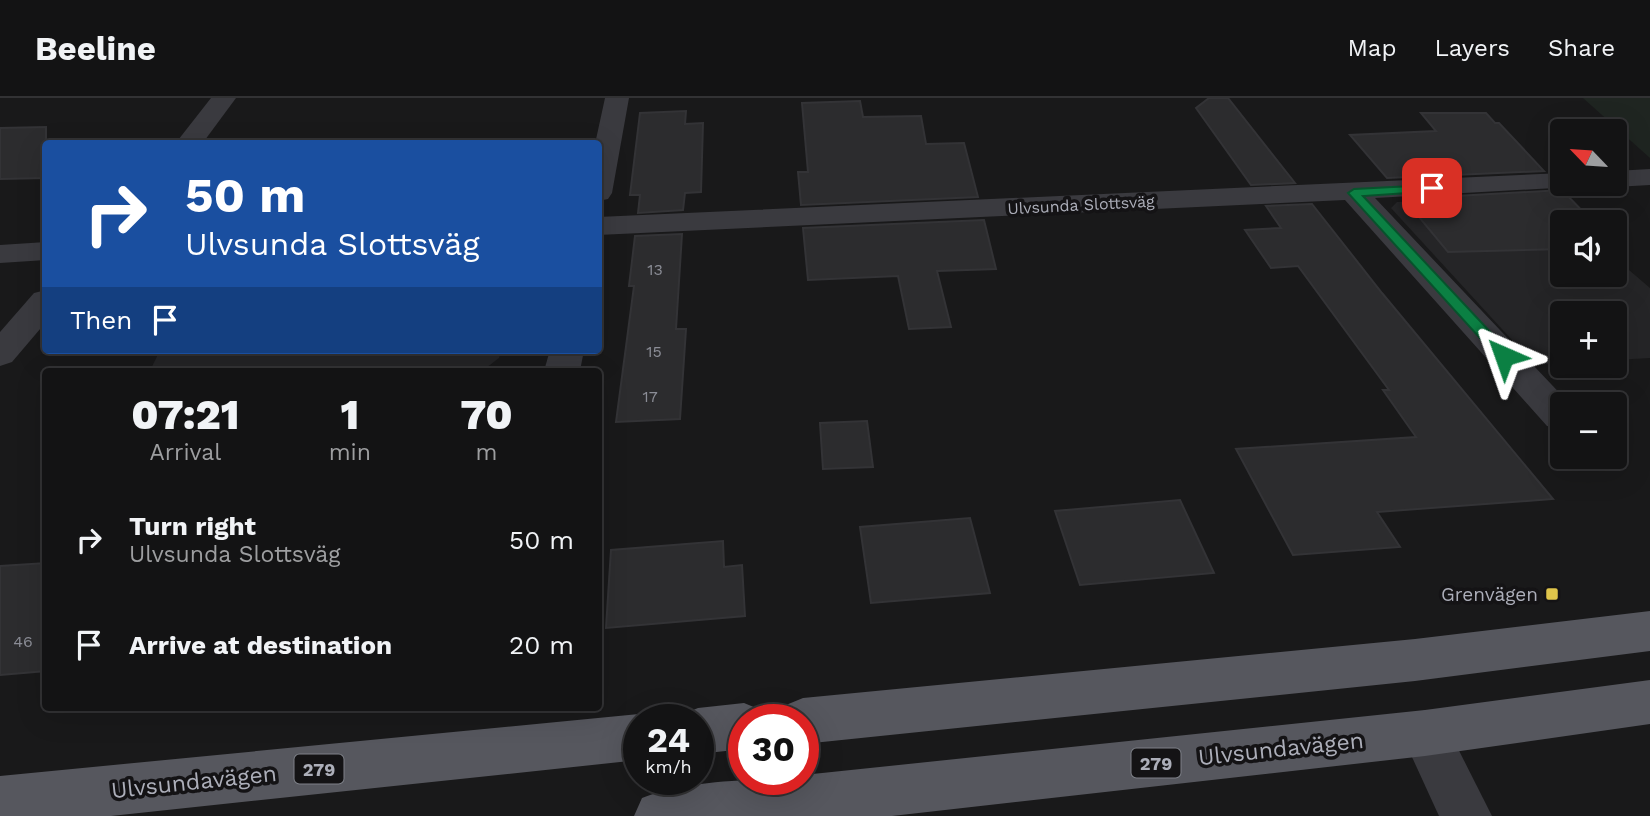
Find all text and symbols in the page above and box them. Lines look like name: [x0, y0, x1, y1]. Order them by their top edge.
text: Beeline: [35, 29, 156, 68]
text: Map: [1348, 34, 1396, 62]
text: Layers: [1434, 34, 1510, 62]
text: Share: [1548, 34, 1615, 62]
north arrow: [1550, 119, 1628, 196]
map controls: [1550, 119, 1627, 469]
pin: [1402, 158, 1462, 218]
text: 50 m: [185, 166, 305, 224]
icon: right: [70, 168, 161, 259]
icon: arrive: [1413, 169, 1451, 207]
street label: Ulvsunda Slottsväg: [1007, 192, 1155, 218]
button: sound: [1550, 210, 1627, 287]
text: Ulvsunda Slottsväg: [185, 225, 479, 263]
house number: 13: [647, 260, 663, 279]
icon: arrive: [146, 301, 184, 339]
button: +: [1550, 301, 1627, 378]
text: Then: [70, 305, 132, 335]
position arrow: [1467, 319, 1541, 393]
house number: 15: [646, 342, 662, 361]
house number: 17: [642, 387, 658, 406]
text: 07:21: [131, 390, 239, 439]
text: 1: [340, 390, 359, 439]
text: 70: [460, 390, 513, 439]
button: −: [1550, 392, 1627, 469]
text: Arrival: [149, 439, 221, 466]
text: min: [329, 439, 371, 466]
text: m: [476, 439, 497, 466]
text: Turn right: [129, 511, 256, 541]
icon: right: [70, 521, 108, 559]
text: 50 m: [509, 525, 574, 555]
text: Ulvsunda Slottsväg: [129, 541, 341, 568]
place label: Grenvägen: [1441, 583, 1538, 606]
marker: Grenvägen: [1544, 586, 1560, 602]
icon: arrive: [70, 626, 108, 664]
text: Arrive at destination: [129, 630, 392, 660]
text: 20 m: [509, 630, 574, 660]
house number: 46: [13, 632, 33, 651]
speed limit sign: 30: [728, 704, 819, 795]
text: 24: [647, 719, 690, 761]
street label: Ulvsundavägen: [1197, 727, 1365, 771]
road number: 279: [1132, 748, 1180, 778]
road number: 279: [294, 754, 344, 784]
text: km/h: [645, 756, 692, 777]
street label: Ulvsundavägen: [110, 760, 278, 804]

